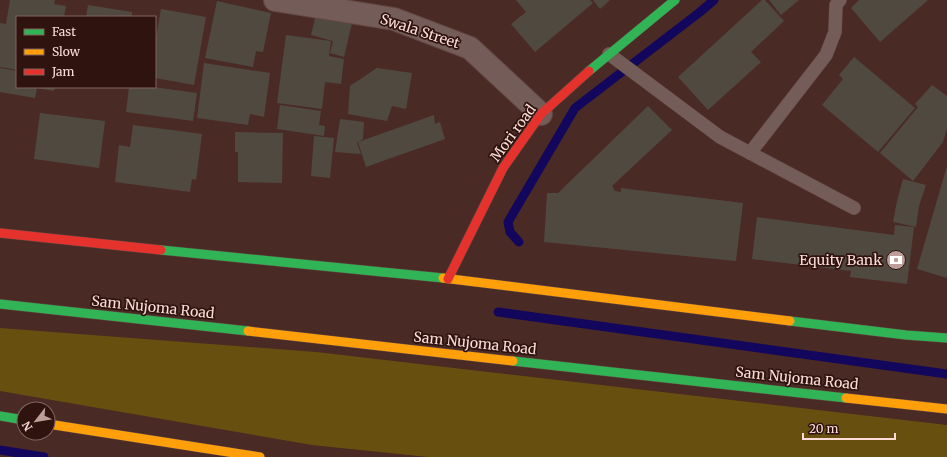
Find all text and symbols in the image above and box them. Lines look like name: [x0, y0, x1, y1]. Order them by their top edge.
street label: Swala Street: [378, 10, 463, 52]
legend: [16, 16, 156, 88]
text: Fast: [52, 24, 76, 39]
text: Slow: [52, 44, 81, 59]
text: Jam: [51, 64, 75, 79]
street label: Mori road: [486, 100, 540, 165]
bank icon: Equity Bank: [885, 249, 907, 271]
place label: Equity Bank: [799, 251, 882, 269]
street label: Sam Nujoma Road: [91, 292, 216, 322]
street label: Sam Nujoma Road: [413, 328, 538, 358]
street label: Sam Nujoma Road: [735, 363, 860, 393]
north arrow: [16, 401, 56, 441]
scale bar: [803, 415, 895, 441]
text: N: [19, 419, 36, 433]
text: 20 m: [809, 421, 838, 436]

